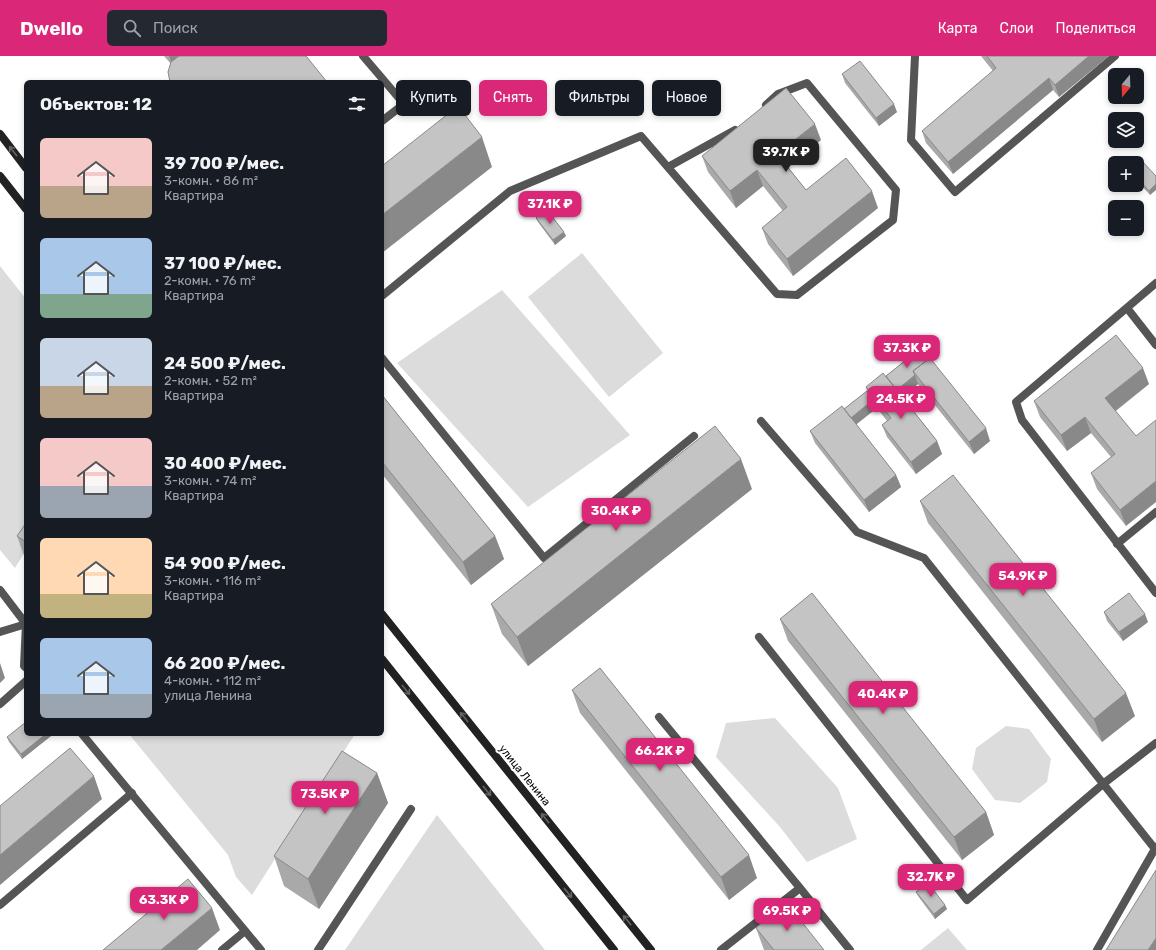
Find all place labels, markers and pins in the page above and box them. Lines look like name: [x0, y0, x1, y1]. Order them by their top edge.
pin: 39.7K ₽: [749, 139, 823, 173]
pin: 37.1K ₽: [513, 191, 587, 225]
pin: 37.3K ₽: [870, 335, 944, 369]
pin: 24.5K ₽: [864, 386, 938, 420]
pin: 30.4K ₽: [579, 498, 653, 532]
pin: 54.9K ₽: [986, 563, 1060, 597]
pin: 40.4K ₽: [846, 681, 920, 715]
pin: 66.2K ₽: [623, 738, 697, 772]
pin: 73.5K ₽: [288, 781, 362, 815]
pin: 32.7K ₽: [894, 864, 968, 898]
pin: 63.3K ₽: [127, 887, 201, 921]
pin: 69.5K ₽: [750, 898, 824, 932]

